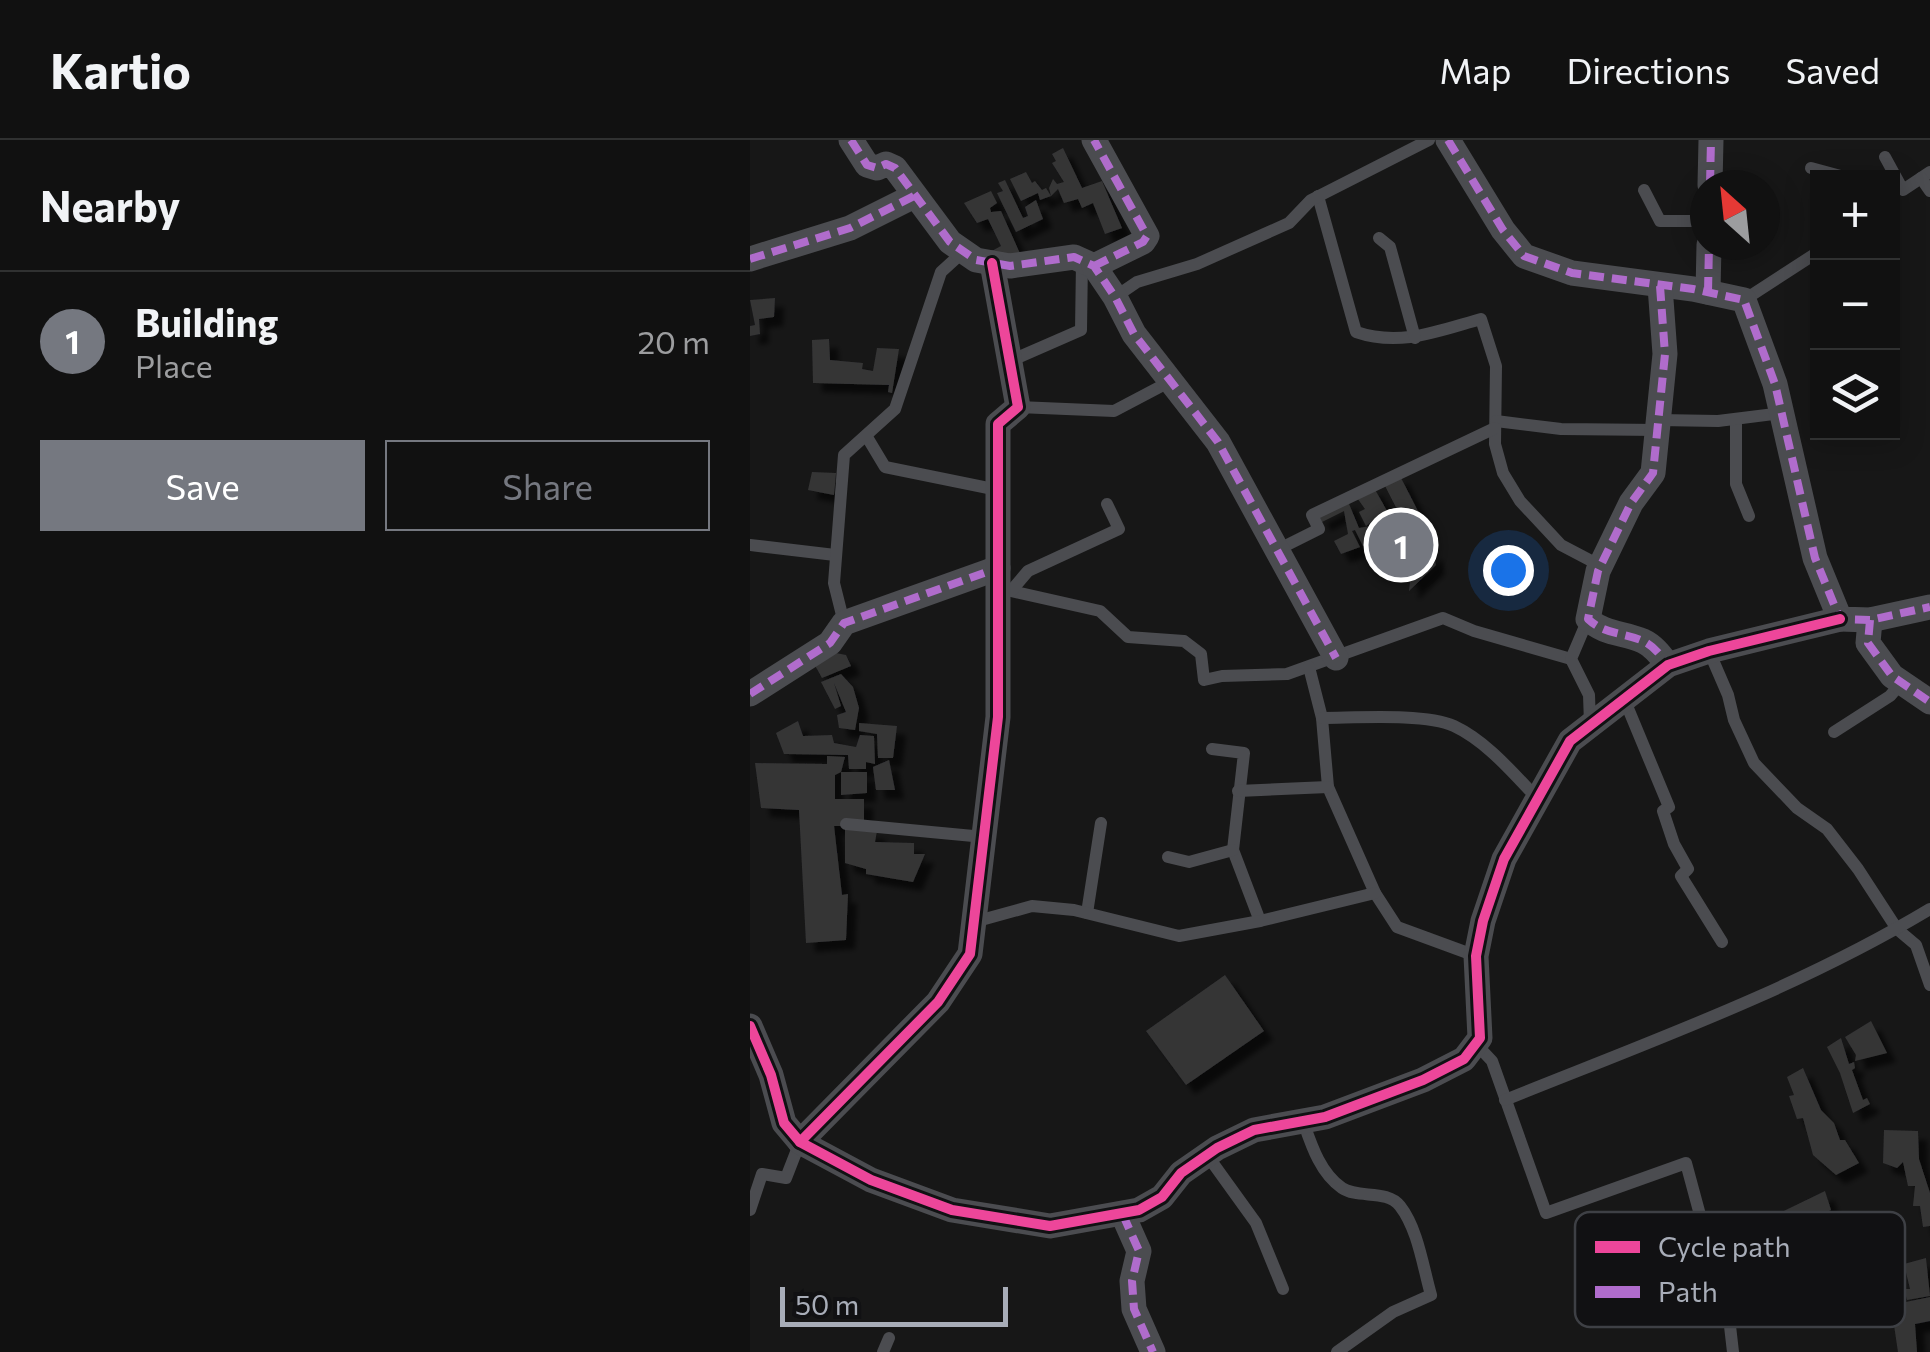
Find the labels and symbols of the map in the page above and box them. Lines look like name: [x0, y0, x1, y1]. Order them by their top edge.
north arrow: [1690, 170, 1780, 260]
pin: 1: [1368, 508, 1434, 582]
your location: [1483, 545, 1534, 596]
legend: [1575, 1212, 1905, 1327]
text: Cycle path: [1658, 1229, 1790, 1263]
text: Path: [1658, 1274, 1718, 1308]
scale bar: [780, 1282, 1008, 1326]

